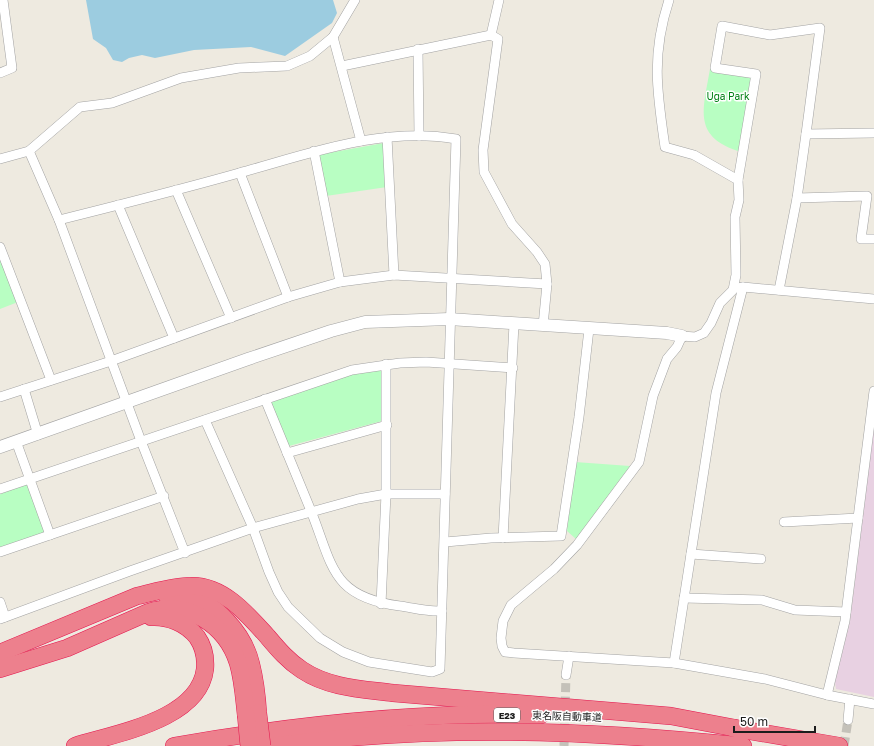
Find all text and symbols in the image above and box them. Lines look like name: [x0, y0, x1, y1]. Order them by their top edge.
park label: Uga Park: [706, 90, 750, 102]
road number: E23: [494, 708, 520, 722]
scale bar: [734, 708, 815, 734]
street label: 東名阪自動車道: [532, 709, 602, 723]
text: 50 m: [740, 714, 768, 729]

